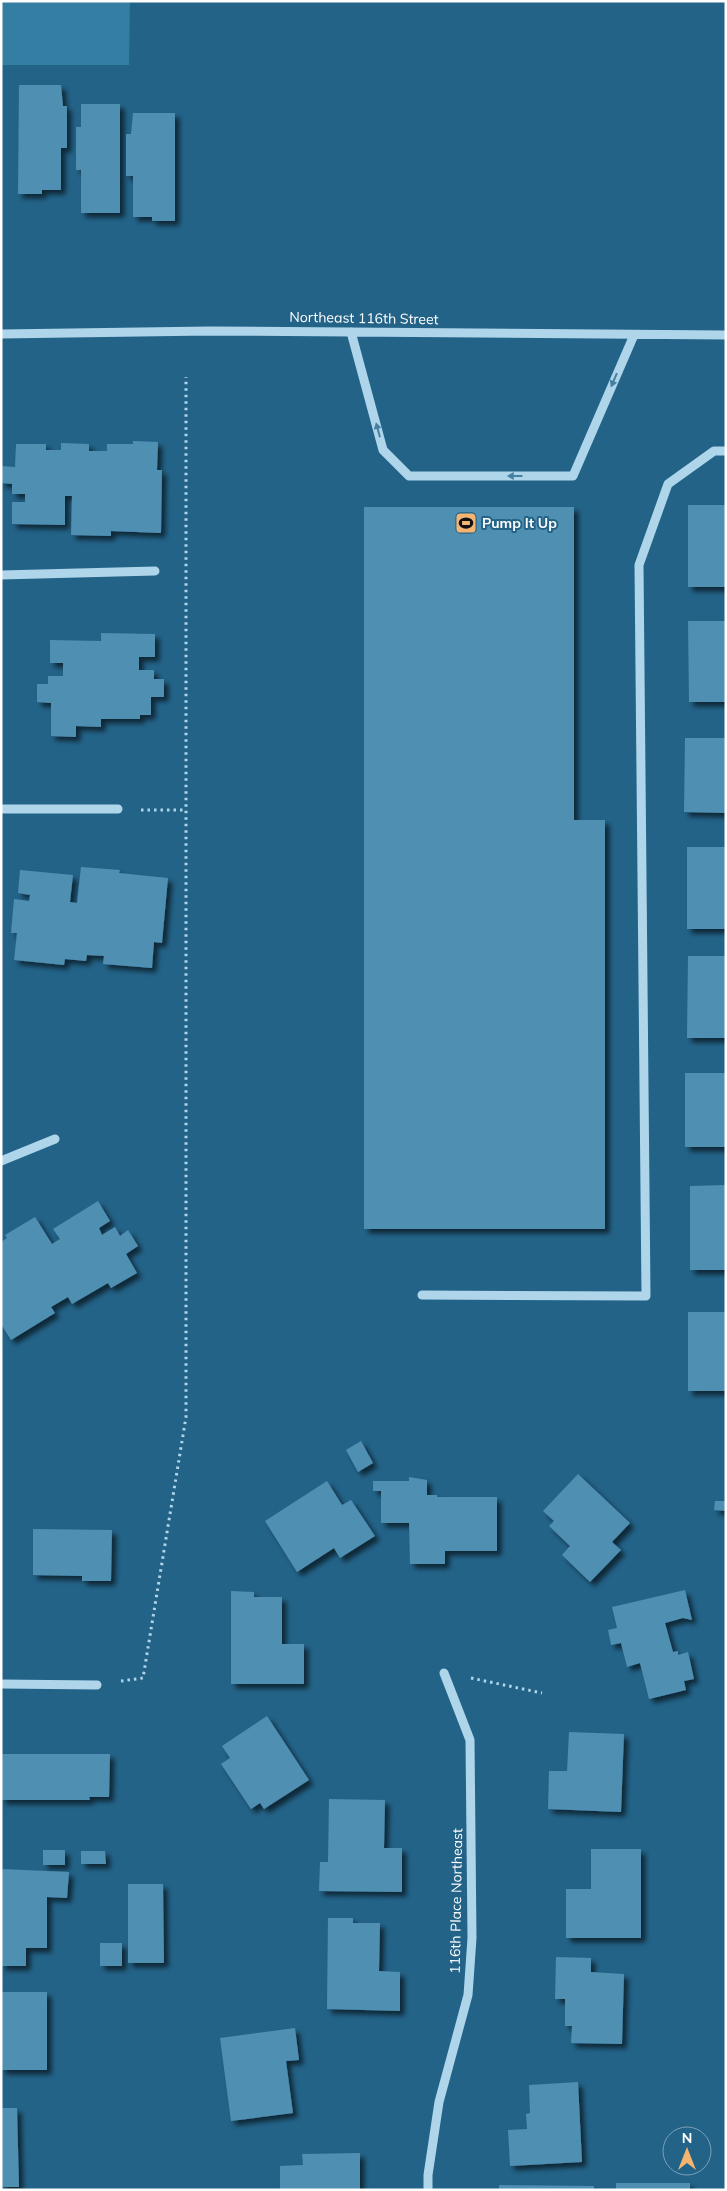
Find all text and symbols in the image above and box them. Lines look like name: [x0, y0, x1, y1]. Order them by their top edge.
street label: Northeast 116th Street: [289, 308, 439, 328]
one-way arrow: [610, 373, 618, 387]
one-way arrow: [374, 423, 382, 438]
one-way arrow: [507, 472, 523, 480]
sports icon: Pump It Up: [454, 511, 478, 535]
place label: Pump It Up: [482, 514, 557, 532]
street label: 116th Place Northeast: [446, 1828, 466, 1974]
north arrow: [662, 2126, 712, 2176]
text: N: [682, 2129, 692, 2147]

